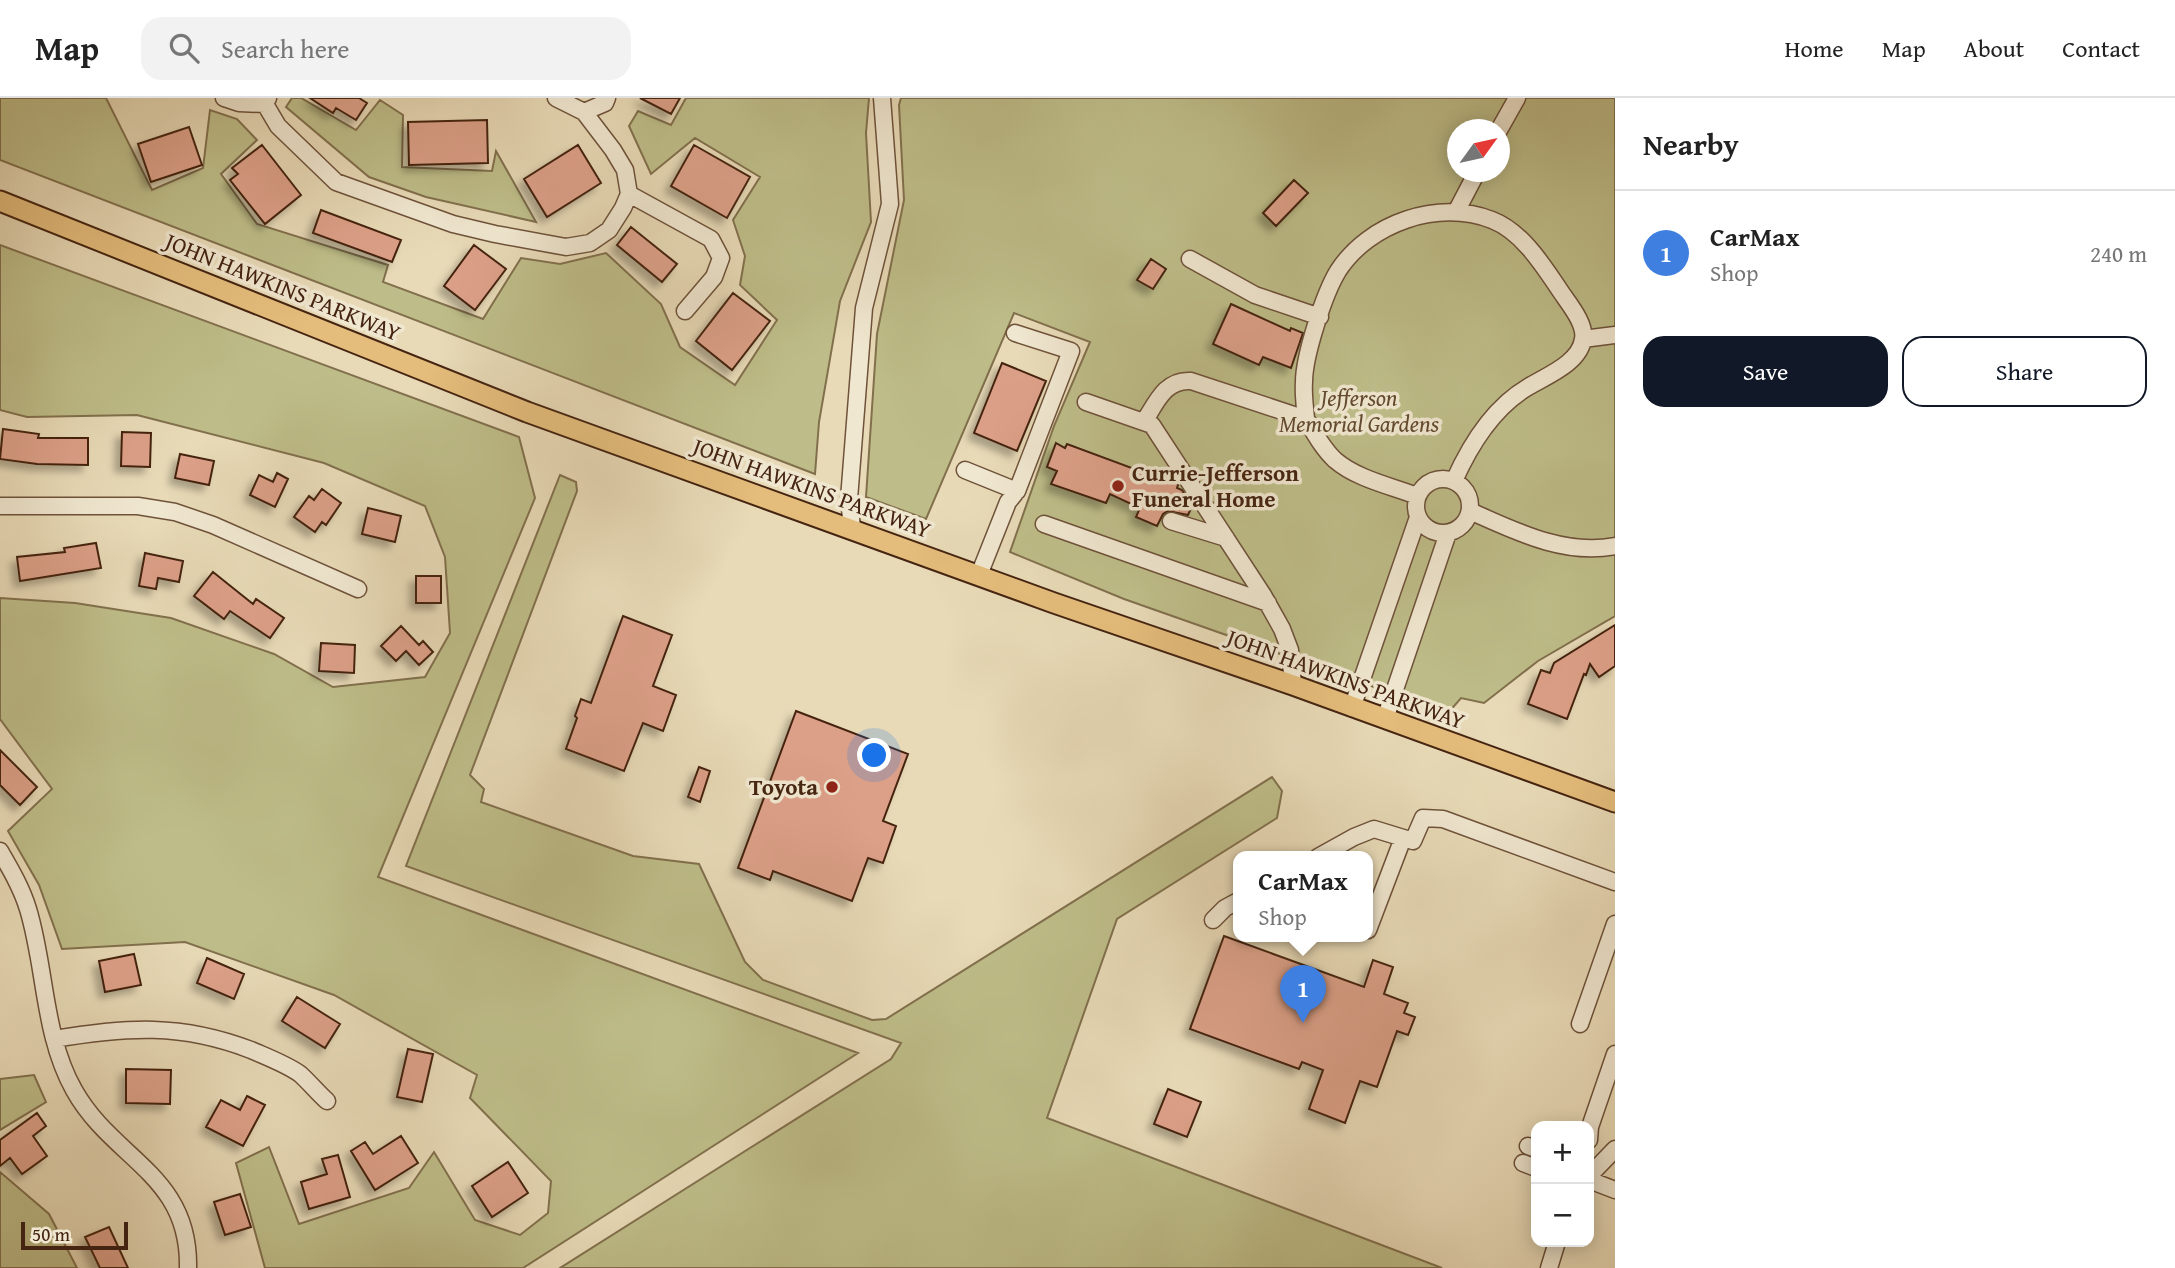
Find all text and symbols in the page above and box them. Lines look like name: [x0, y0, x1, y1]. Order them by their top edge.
search box: [141, 17, 631, 80]
text: Map: [35, 24, 99, 72]
icon: search: [165, 29, 203, 67]
text: Search here: [221, 29, 349, 68]
text: Home: [1785, 31, 1844, 66]
text: Map: [1882, 31, 1926, 66]
text: About: [1964, 31, 2024, 66]
text: Contact: [2062, 31, 2140, 66]
north arrow: [1447, 119, 1510, 182]
text: Nearby: [1643, 122, 1739, 166]
text: CarMax: [1710, 217, 1799, 256]
street label: JOHN HAWKINS PARKWAY: [158, 223, 406, 349]
text: 1: [1660, 237, 1672, 270]
text: 240 m: [2090, 237, 2147, 270]
text: Shop: [1710, 256, 1758, 289]
button: Save: [1643, 336, 1888, 407]
button: Share: [1902, 336, 2147, 407]
park label: Jefferson Memorial Gardens: [1279, 381, 1440, 440]
street label: JOHN HAWKINS PARKWAY: [686, 428, 936, 546]
place label: Currie-Jefferson Funeral Home: [1132, 456, 1299, 515]
marker: Currie-Jefferson Funeral Home: [1110, 478, 1126, 494]
street label: JOHN HAWKINS PARKWAY: [1220, 619, 1470, 737]
your location: [857, 738, 891, 772]
place label: Toyota: [749, 770, 818, 803]
marker: Toyota: [824, 779, 840, 795]
popup: [1233, 851, 1373, 942]
text: CarMax: [1258, 861, 1348, 900]
text: Shop: [1258, 900, 1307, 933]
pin: 1: [1280, 965, 1326, 1023]
map controls: [1531, 1121, 1594, 1247]
button: +: [1531, 1121, 1594, 1184]
button: −: [1531, 1184, 1594, 1247]
scale bar: [21, 1219, 128, 1251]
text: 50 m: [32, 1220, 70, 1248]

